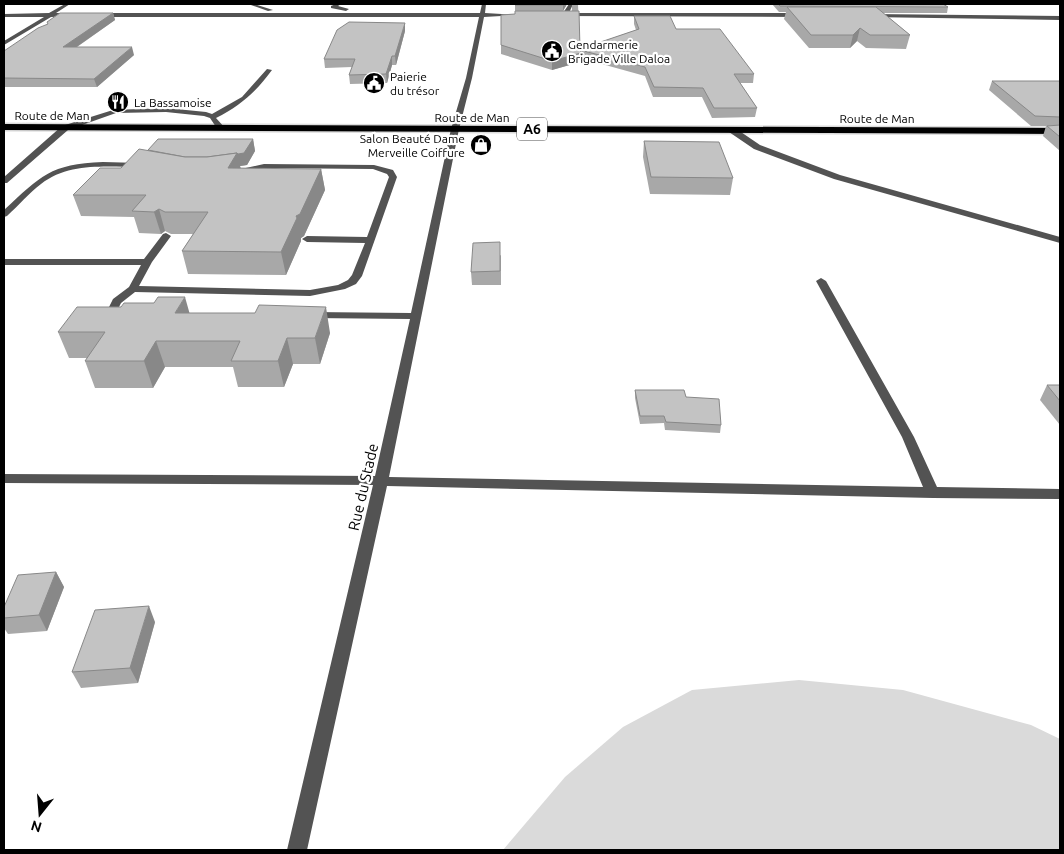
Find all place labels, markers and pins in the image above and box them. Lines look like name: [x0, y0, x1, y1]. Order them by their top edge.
place label: Gendarmerie Brigade Ville Daloa: [568, 38, 670, 65]
public building icon: Gendarmerie Brigade Ville Daloa: [540, 39, 564, 63]
place label: Paierie du trésor: [390, 70, 440, 97]
public building icon: Paierie du trésor: [362, 71, 386, 95]
restaurant icon: La Bassamoise: [106, 90, 130, 114]
place label: La Bassamoise: [134, 96, 212, 109]
place label: Salon Beauté Dame Merveille Coiffure: [360, 132, 465, 159]
shop icon: Salon Beauté Dame Merveille Coiffure: [469, 133, 493, 157]

